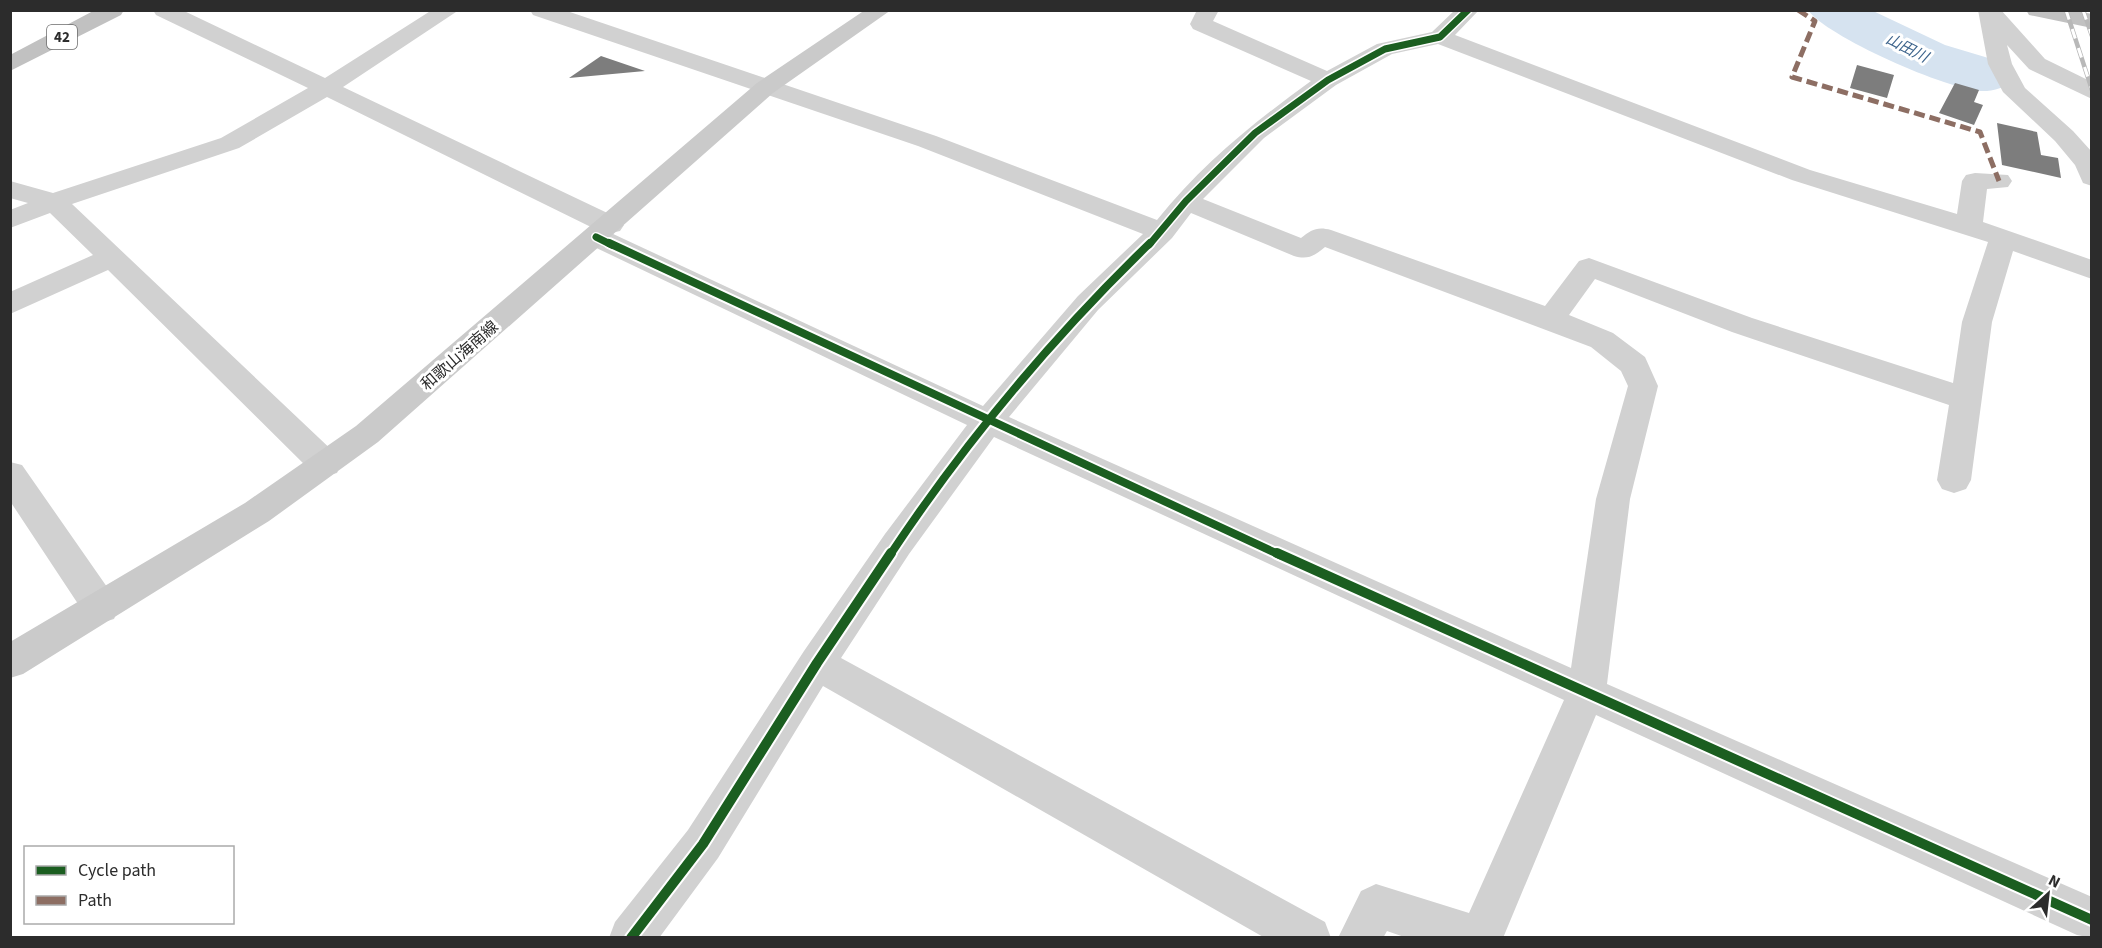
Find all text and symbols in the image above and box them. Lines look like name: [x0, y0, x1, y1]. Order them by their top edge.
road number: 42: [47, 25, 77, 49]
water label: 山田川: [1882, 29, 1933, 69]
street label: 和歌山海南線: [416, 316, 503, 396]
legend: [24, 846, 234, 924]
text: Cycle path: [78, 858, 156, 883]
north arrow: [2018, 864, 2078, 924]
text: N: [2045, 869, 2064, 894]
text: Path: [78, 888, 112, 913]

